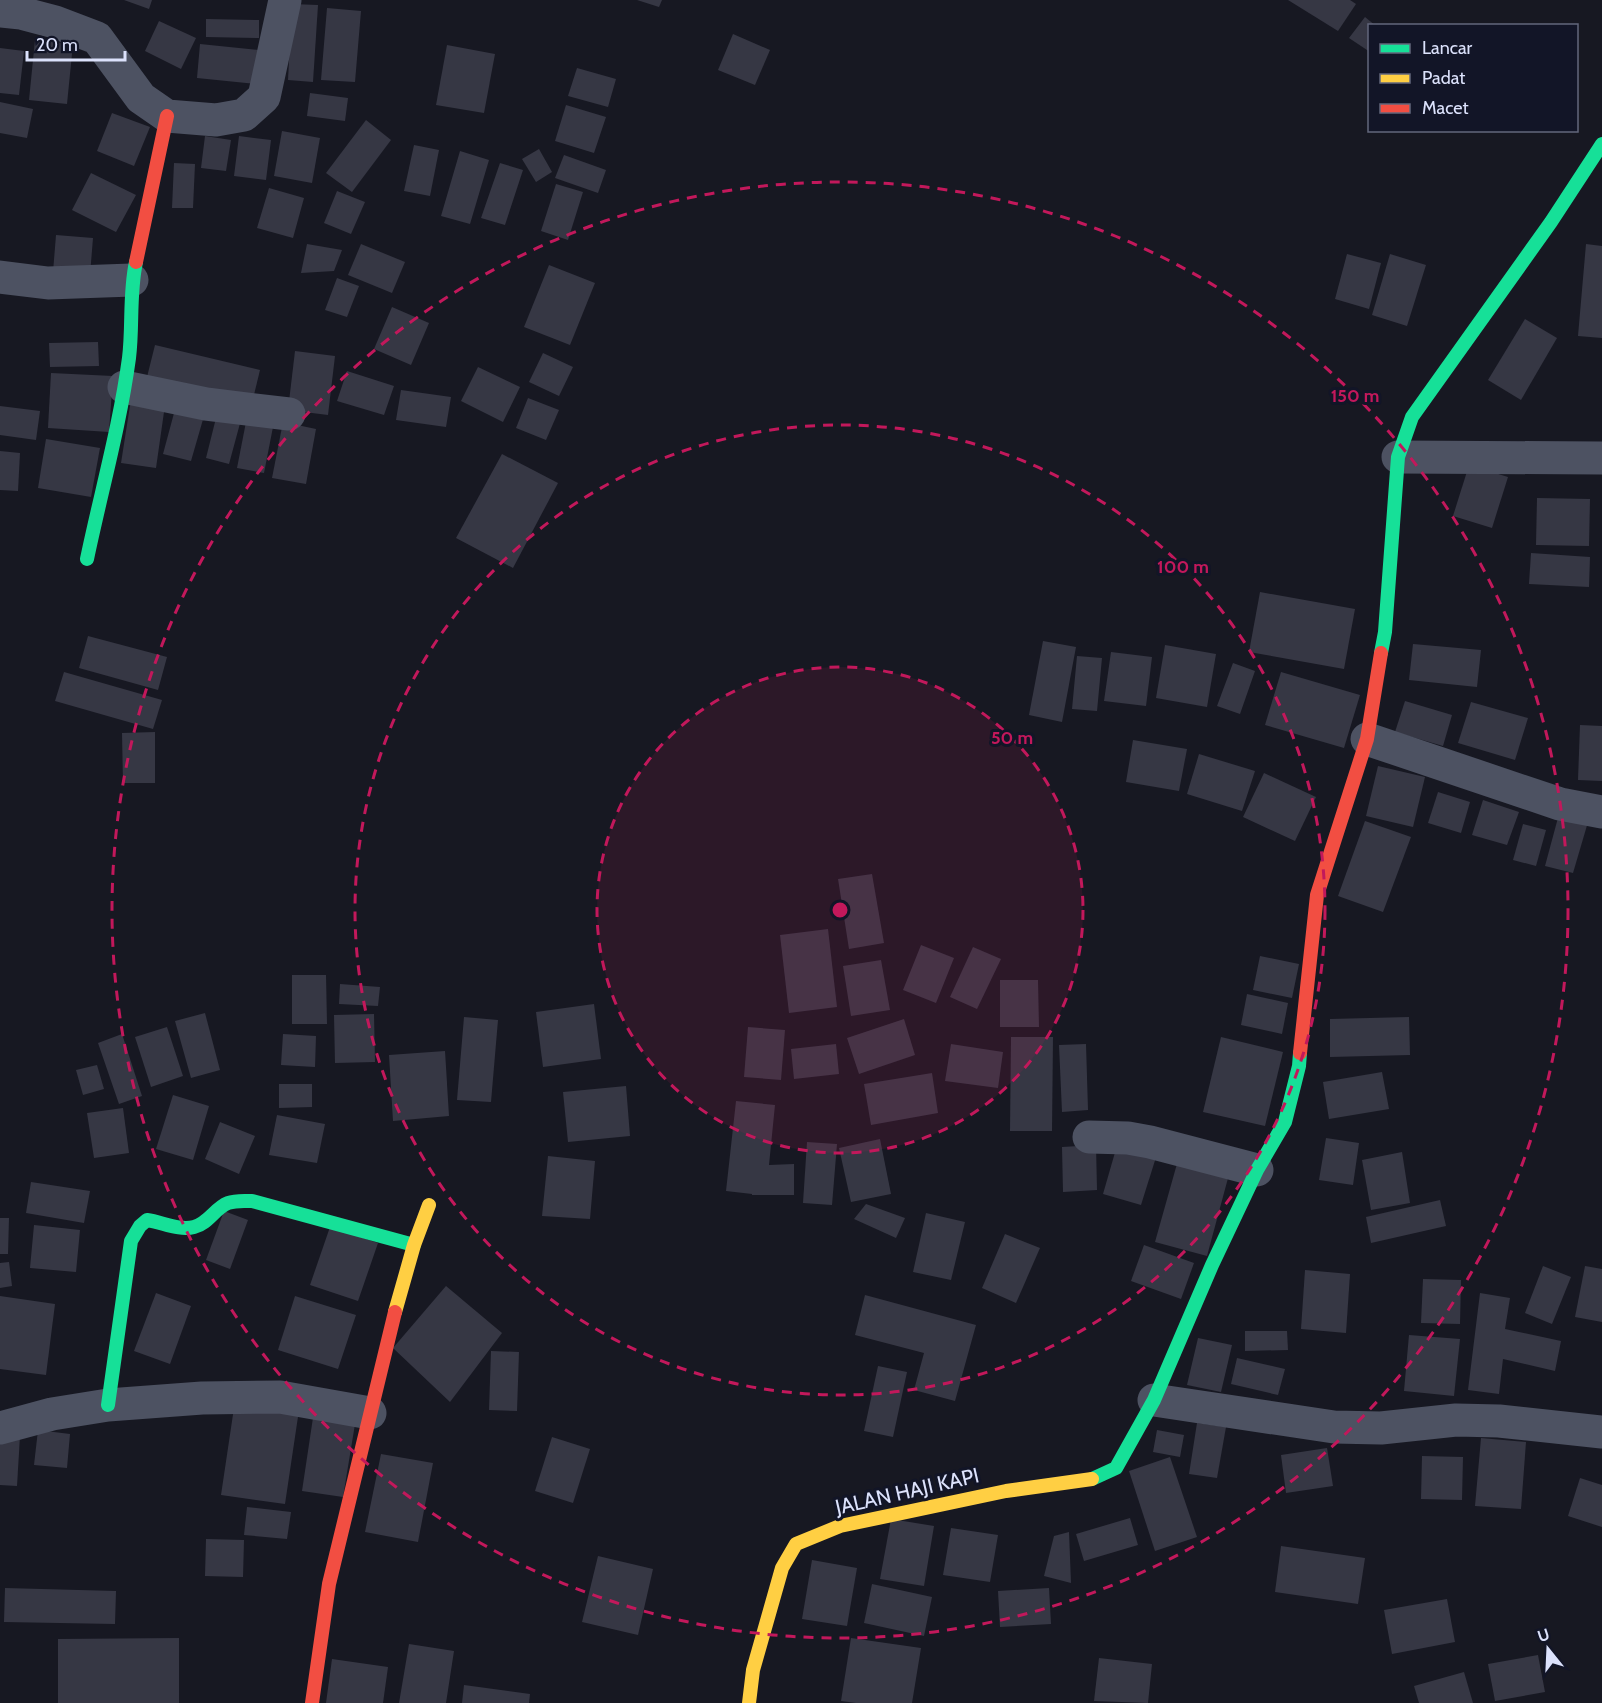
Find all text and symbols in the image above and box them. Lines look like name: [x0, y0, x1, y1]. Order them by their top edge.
scale bar: [27, 24, 124, 62]
legend: [1368, 24, 1578, 132]
text: 20 m: [36, 34, 78, 56]
text: Lancar: [1422, 37, 1473, 59]
text: Padat: [1422, 67, 1465, 89]
text: Macet: [1422, 97, 1468, 119]
text: 150 m: [1331, 385, 1379, 407]
text: 100 m: [1157, 556, 1209, 578]
text: 50 m: [991, 727, 1033, 749]
centre of rings: [830, 900, 850, 920]
street label: JALAN HAJI KAPI: [832, 1462, 981, 1520]
north arrow: [1518, 1619, 1578, 1679]
text: U: [1535, 1624, 1552, 1646]

